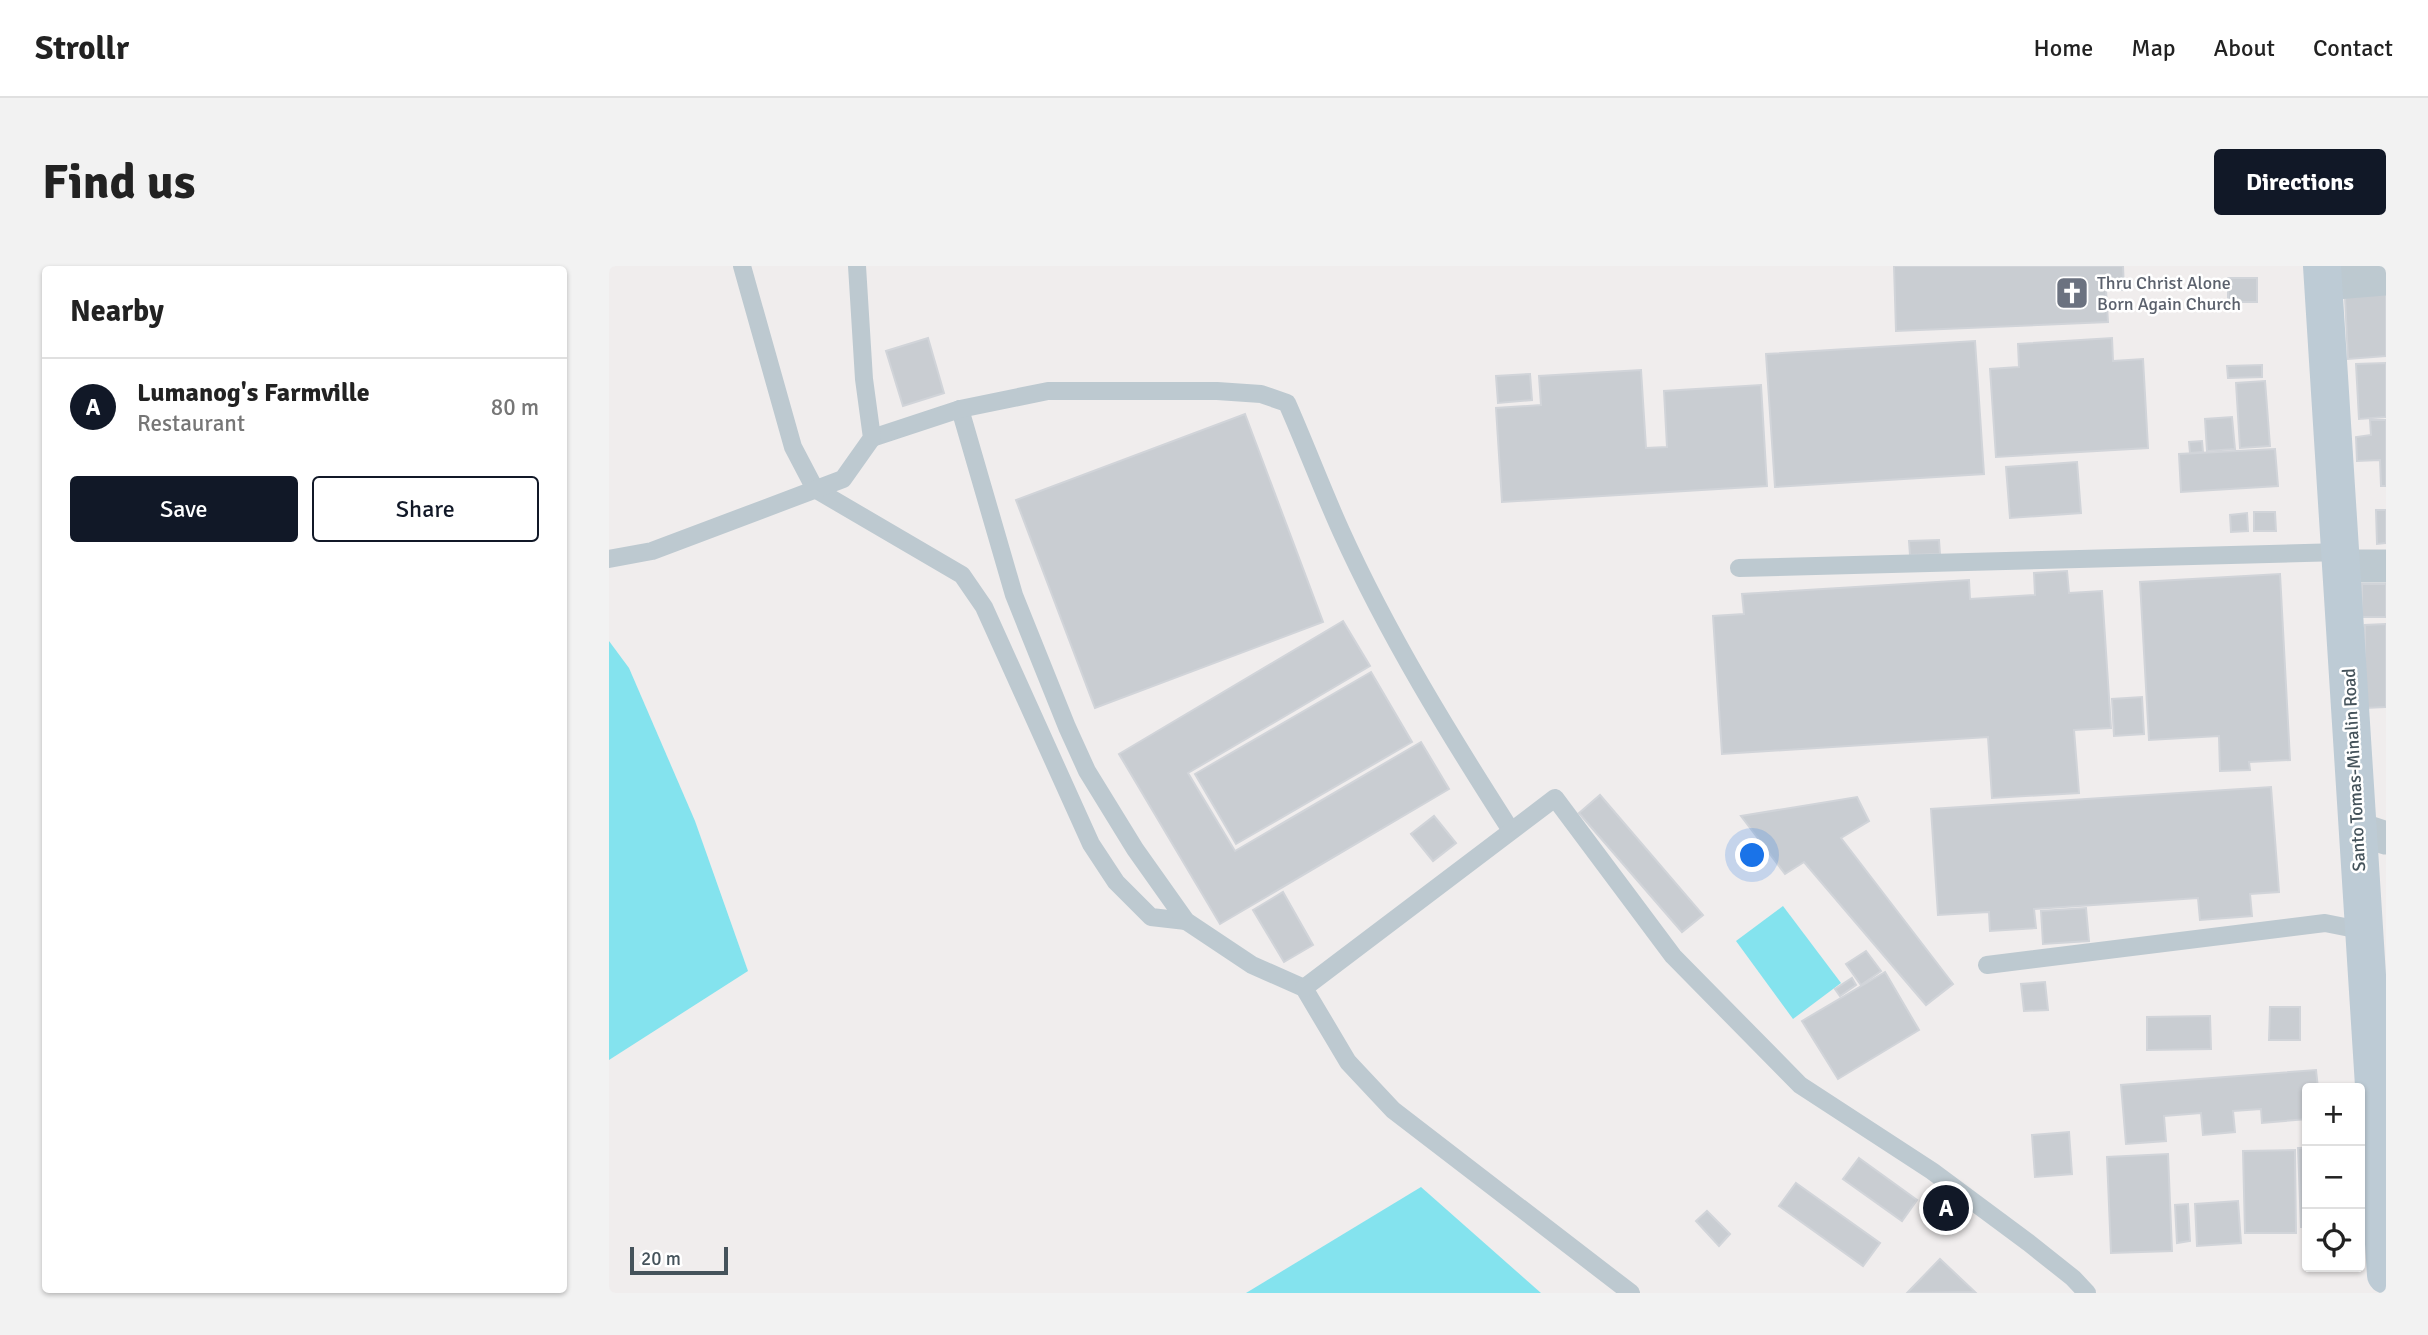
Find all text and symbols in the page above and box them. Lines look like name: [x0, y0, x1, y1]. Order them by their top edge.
text: Strollr: [35, 28, 129, 69]
text: Home: [2033, 33, 2093, 63]
text: Map: [2131, 33, 2176, 63]
text: About: [2214, 33, 2275, 63]
text: Contact: [2313, 33, 2393, 63]
button: Directions: [2214, 149, 2386, 215]
text: Find us: [42, 152, 195, 212]
place label: Thru Christ Alone Born Again Church: [2097, 272, 2241, 315]
church icon: Thru Christ Alone Born Again Church: [2053, 274, 2091, 312]
text: Nearby: [70, 293, 164, 330]
text: Lumanog's Farmville: [137, 377, 370, 409]
text: A: [86, 393, 100, 422]
text: 80 m: [491, 393, 539, 422]
text: Restaurant: [137, 409, 245, 438]
button: Save: [70, 476, 298, 542]
button: Share: [312, 476, 539, 542]
street label: Santo Tomas-Minalin Road: [2338, 668, 2370, 872]
your location: [1735, 838, 1769, 872]
map controls: [2302, 1083, 2365, 1272]
button: +: [2302, 1083, 2365, 1146]
button: −: [2302, 1146, 2365, 1209]
pin: A: [1923, 1182, 1969, 1234]
button: locate: [2302, 1209, 2365, 1272]
scale bar: [630, 1244, 728, 1276]
text: 20 m: [641, 1247, 681, 1271]

